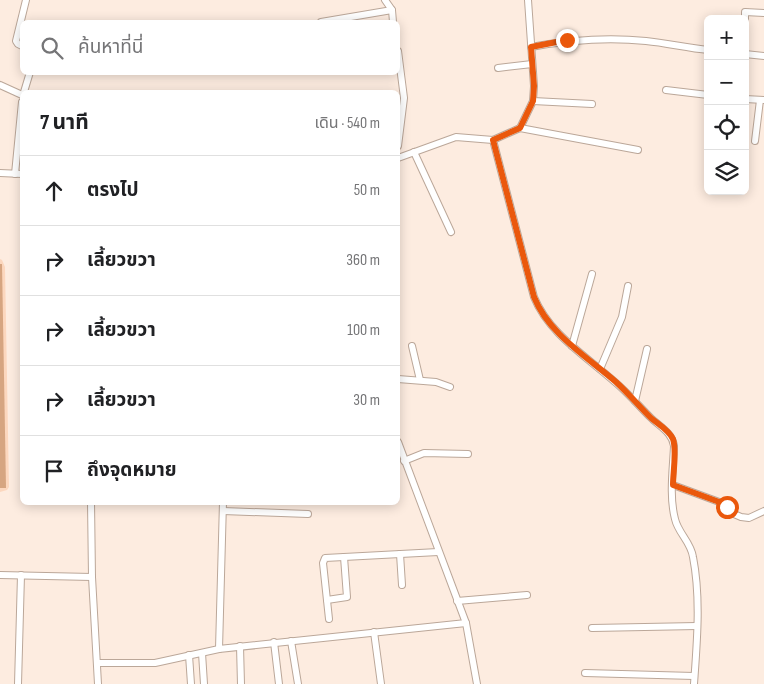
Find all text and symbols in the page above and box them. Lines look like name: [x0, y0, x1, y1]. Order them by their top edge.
map controls: [704, 15, 749, 195]
button: +: [704, 15, 749, 60]
search box: [20, 20, 400, 75]
route end: [556, 29, 579, 52]
icon: search: [38, 34, 66, 62]
text: ค้นหาที่นี่: [78, 36, 143, 59]
button: −: [704, 60, 749, 105]
button: locate: [704, 105, 749, 150]
text: 7 นาที: [40, 110, 89, 135]
text: เดิน · 540 m: [314, 114, 380, 133]
button: layers: [704, 150, 749, 195]
icon: ahead: [40, 177, 68, 205]
text: ตรงไป: [87, 179, 139, 202]
text: 50 m: [354, 181, 380, 200]
icon: right: [40, 247, 68, 275]
text: เลี้ยวขวา: [87, 249, 156, 272]
text: 360 m: [346, 251, 380, 270]
icon: right: [40, 317, 68, 345]
text: เลี้ยวขวา: [87, 319, 156, 342]
text: 100 m: [347, 321, 380, 340]
icon: right: [40, 387, 68, 415]
text: เลี้ยวขวา: [87, 389, 156, 412]
text: 30 m: [353, 391, 380, 410]
icon: arrive: [40, 457, 68, 485]
text: ถึงจุดหมาย: [87, 459, 177, 482]
route start: [716, 496, 739, 519]

